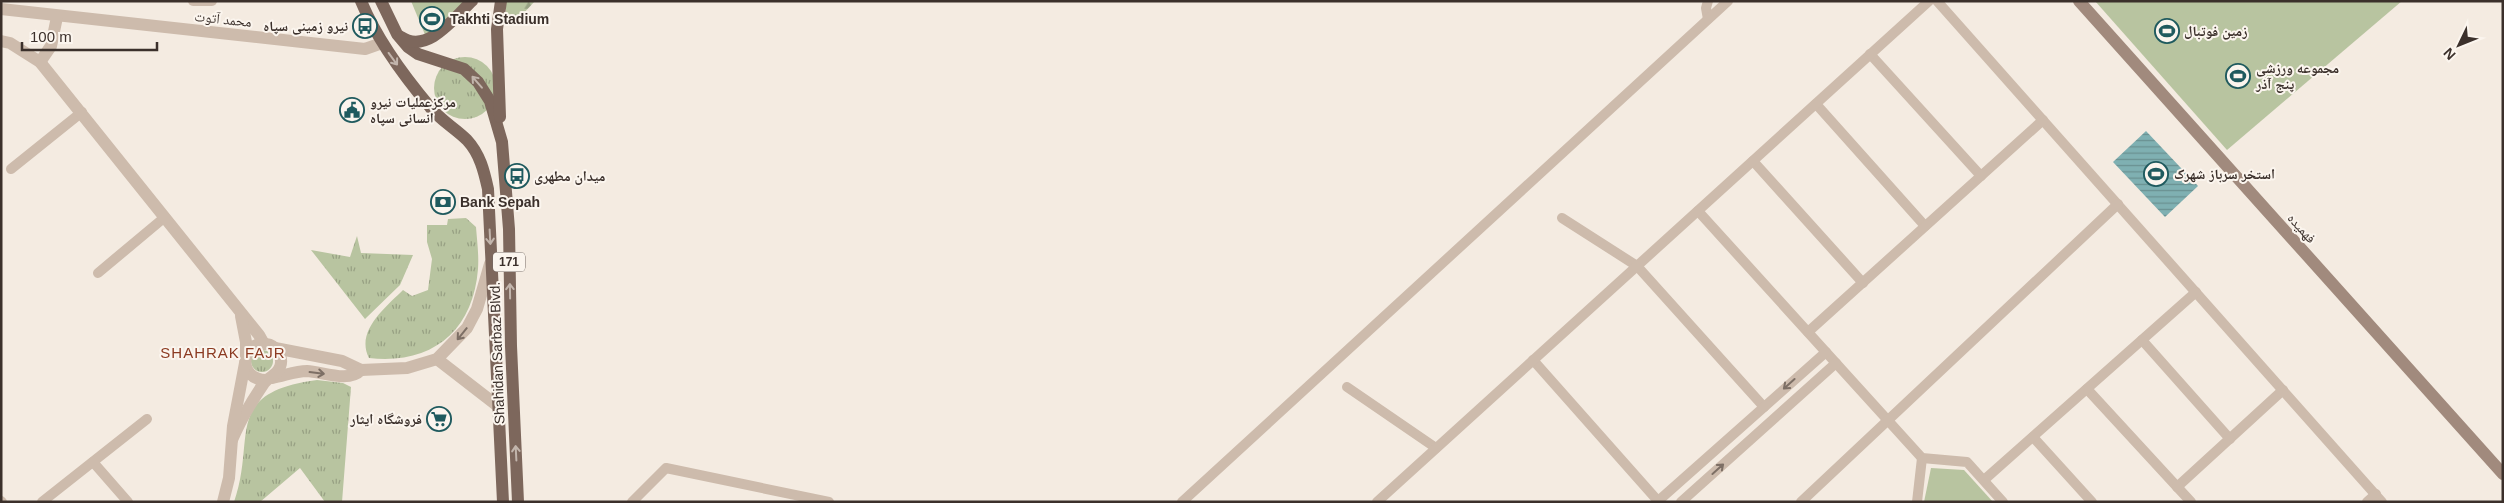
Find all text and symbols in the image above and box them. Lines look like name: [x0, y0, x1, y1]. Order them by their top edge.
sports icon: Takhti Stadium: [419, 6, 445, 32]
street label: محمد آتوت: [193, 8, 252, 31]
place label: Takhti Stadium: [450, 11, 549, 27]
bus stop icon: نیرو زمینی سپاه: [352, 13, 378, 39]
place label: نیرو زمینی سپاه: [263, 18, 348, 35]
sports icon: زمین فوتبال: [2154, 18, 2180, 44]
scale bar: [22, 20, 158, 52]
north arrow: [2434, 20, 2484, 70]
place label: زمین فوتبال: [2184, 23, 2248, 40]
text: 100 m: [30, 28, 72, 45]
text: N: [2440, 45, 2459, 63]
one-way arrow: [388, 52, 399, 65]
place label: مجموعه ورزشی پنج آذر: [2255, 60, 2339, 93]
sports icon: مجموعه ورزشی پنج آذر: [2225, 63, 2251, 89]
one-way arrow: [471, 76, 483, 89]
place label: مرکزعملیات نیرو انسانی سپاه: [370, 94, 456, 127]
public building icon: مرکزعملیات نیرو انسانی سپاه: [339, 97, 365, 123]
sports icon: استخر سرباز شهرک: [2143, 161, 2169, 187]
bus stop icon: میدان مطهری: [504, 163, 530, 189]
place label: استخر سرباز شهرک: [2174, 166, 2275, 183]
place label: میدان مطهری: [534, 168, 605, 185]
bank icon: Bank Sepah: [430, 189, 456, 215]
place label: Bank Sepah: [460, 194, 540, 210]
street label: فهمیده: [2284, 210, 2320, 246]
one-way arrow: [486, 229, 495, 245]
road number: 171: [493, 252, 525, 272]
street label: Shahidan Sarbaz Blvd.: [487, 282, 507, 424]
one-way arrow: [505, 283, 515, 299]
one-way arrow: [457, 327, 468, 340]
district label: SHAHRAK FAJR: [160, 344, 286, 361]
one-way arrow: [309, 368, 325, 378]
one-way arrow: [1783, 378, 1796, 390]
supermarket icon: فروشگاه ایثار: [426, 406, 452, 432]
place label: فروشگاه ایثار: [349, 411, 422, 427]
one-way arrow: [511, 445, 521, 462]
one-way arrow: [1711, 463, 1724, 475]

